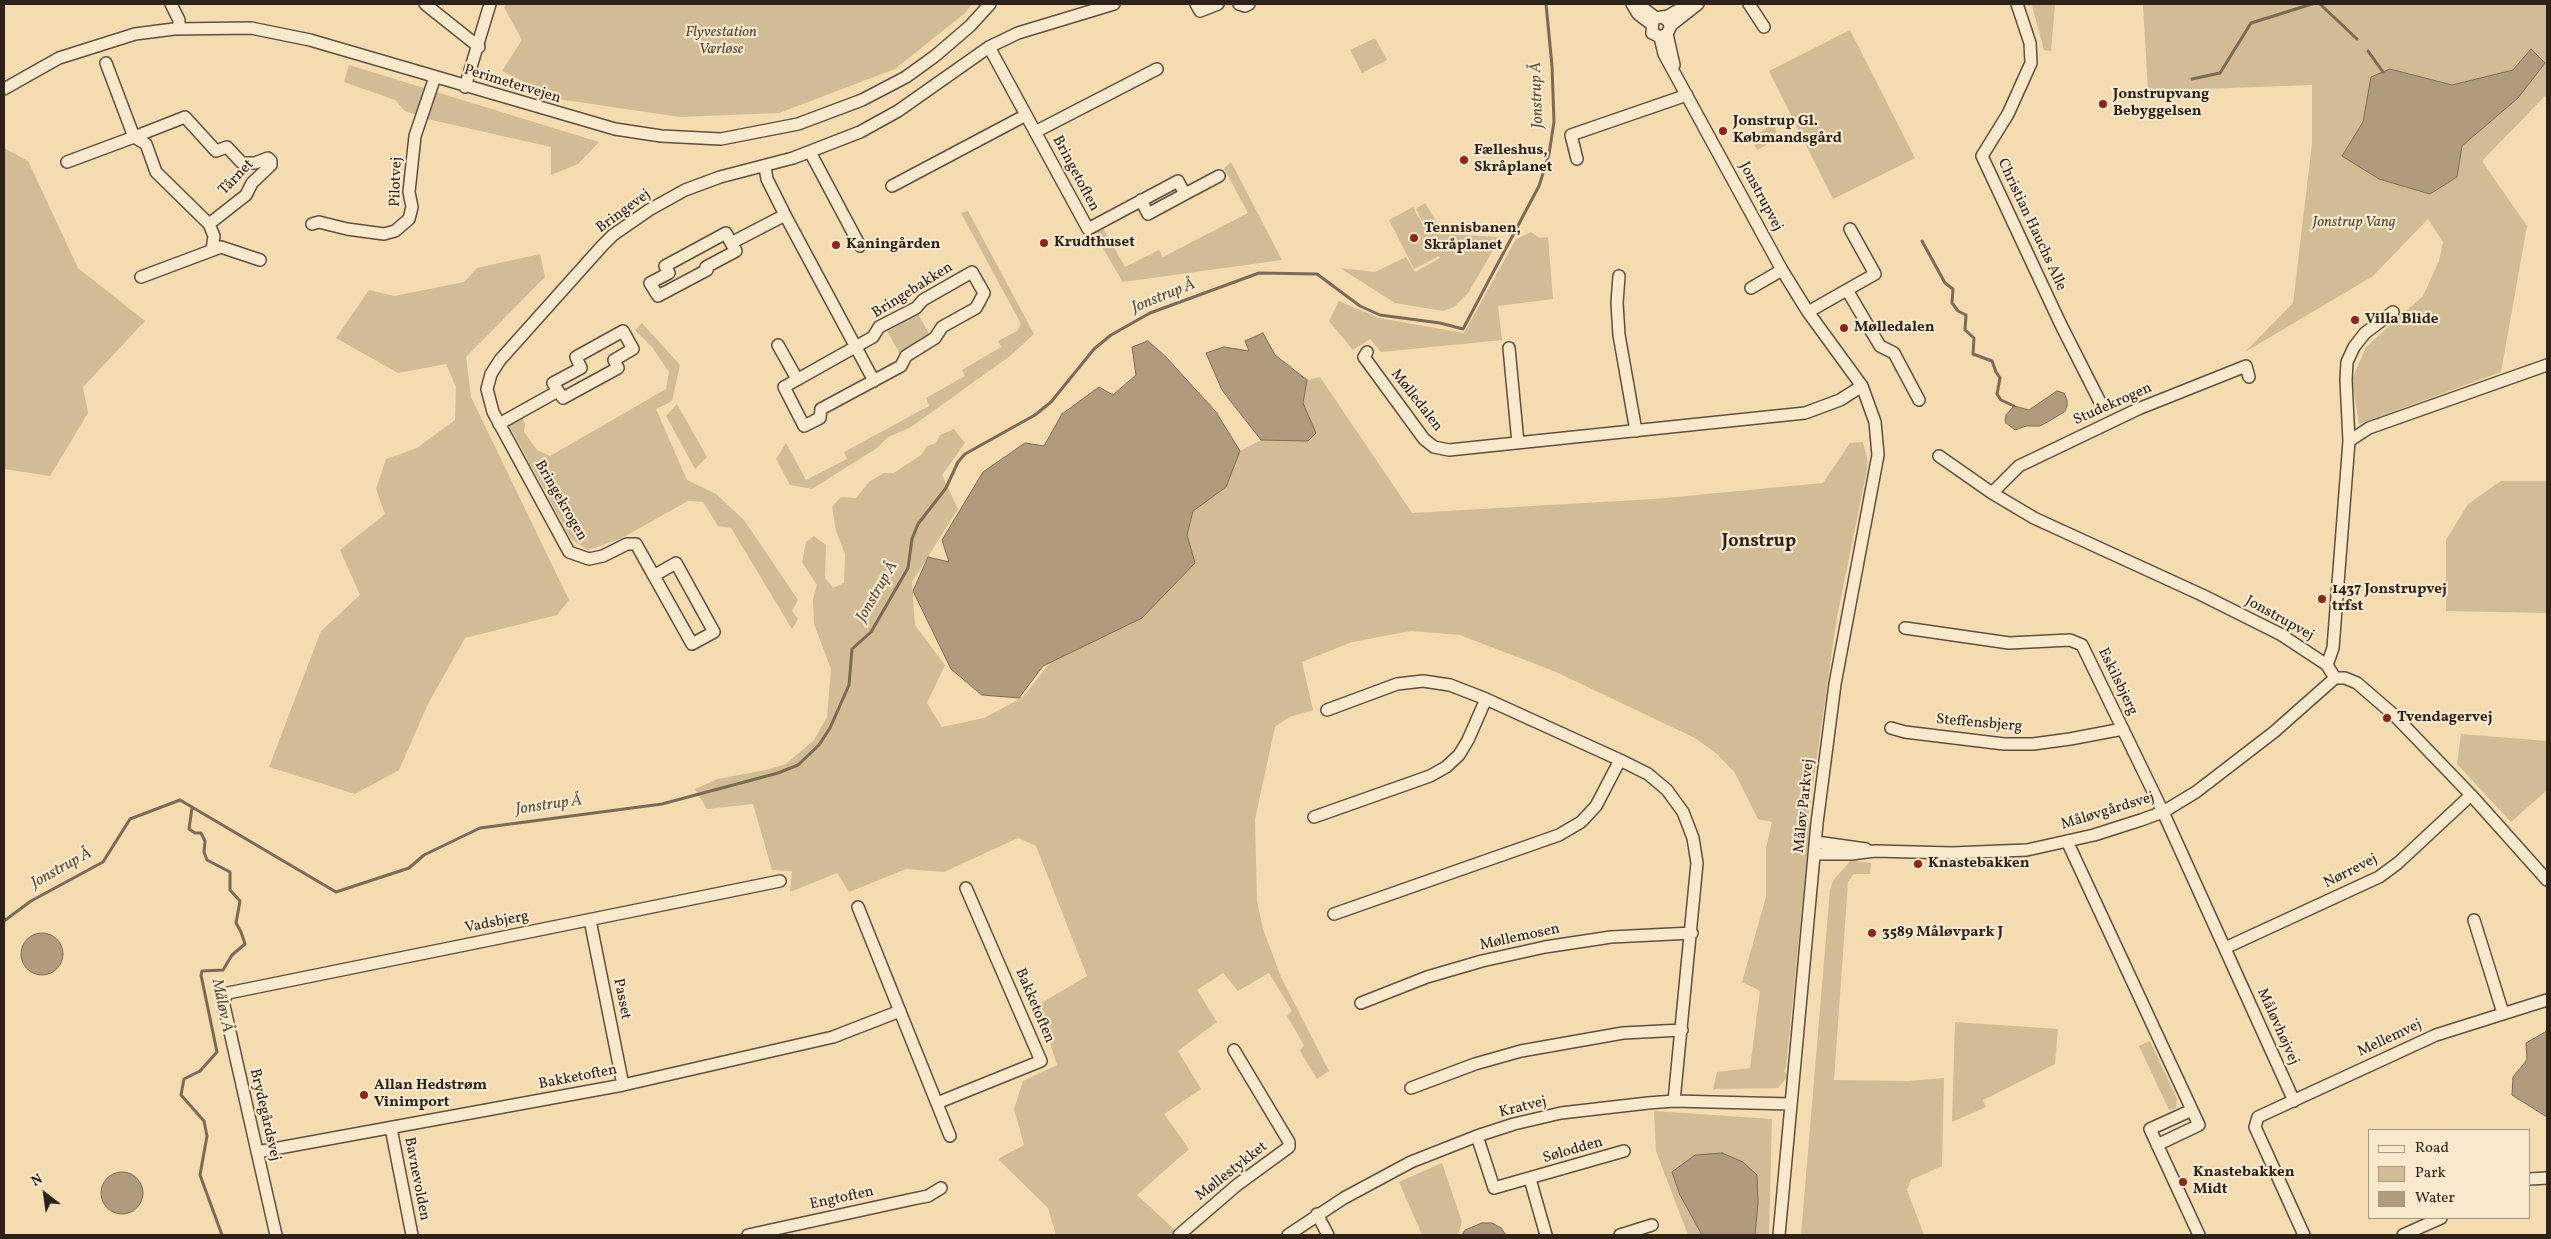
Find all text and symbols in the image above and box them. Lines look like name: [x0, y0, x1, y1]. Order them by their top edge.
park label: Flyvestation Værløse: [685, 24, 757, 59]
water label: Jonstrup Å: [1527, 61, 1549, 129]
street label: Perimetervejen: [461, 62, 563, 108]
place label: Jonstrupvang Bebyggelsen: [2113, 86, 2209, 121]
marker: Jonstrupvang Bebyggelsen: [2097, 98, 2109, 110]
place label: Jonstrup Gl. Købmandsgård: [1733, 113, 1842, 148]
marker: Jonstrup Gl. Købmandsgård: [1717, 125, 1729, 137]
street label: Bringetoften: [1048, 133, 1102, 215]
place label: Fælleshus, Skråplanet: [1474, 142, 1552, 177]
marker: Fælleshus, Skråplanet: [1458, 154, 1470, 166]
street label: Tårnet: [216, 156, 258, 200]
street label: Christian Hauchs Alle: [1992, 156, 2070, 294]
street label: Pilotvej: [387, 157, 407, 207]
street label: Jonstrupvej: [1734, 159, 1786, 235]
street label: Bringevej: [593, 186, 655, 238]
park label: Jonstrup Vang: [2313, 214, 2395, 232]
place label: Tennisbanen, Skråplanet: [1424, 220, 1521, 255]
marker: Tennisbanen, Skråplanet: [1408, 232, 1420, 244]
place label: Krudthuset: [1054, 234, 1135, 252]
place label: Kaningården: [846, 236, 940, 254]
marker: Krudthuset: [1038, 237, 1050, 249]
marker: Kaningården: [830, 239, 842, 251]
street label: Bringebakken: [869, 259, 957, 323]
water label: Jonstrup Å: [1129, 276, 1199, 318]
place label: Villa Blide: [2365, 311, 2438, 329]
marker: Villa Blide: [2349, 314, 2361, 326]
place label: Mølledalen: [1854, 319, 1935, 337]
marker: Mølledalen: [1838, 322, 1850, 334]
street label: Mølledalen: [1386, 366, 1446, 436]
street label: Studekrogen: [2071, 380, 2155, 430]
street label: Bringekrogen: [530, 458, 590, 544]
district label: Jonstrup: [1722, 532, 1796, 554]
water label: Jonstrup Å: [853, 558, 903, 626]
place label: 1437 Jonstrupvej trfst: [2332, 581, 2447, 616]
street label: Jonstrupvej: [2241, 593, 2317, 645]
marker: 1437 Jonstrupvej trfst: [2316, 593, 2328, 605]
street label: Eskilsbjerg: [2093, 645, 2141, 719]
place label: Tvendagervej: [2397, 709, 2492, 727]
street label: Steffensbjerg: [1935, 711, 2023, 737]
marker: Tvendagervej: [2381, 712, 2393, 724]
street label: Måløv Parkvej: [1791, 758, 1819, 854]
street label: Måløvgårdsvej: [2059, 789, 2157, 835]
water label: Jonstrup Å: [515, 792, 583, 820]
water label: Jonstrup Å: [28, 844, 96, 894]
street label: Nørrevej: [2321, 851, 2381, 893]
place label: Knastebakken: [1928, 855, 2030, 873]
marker: Knastebakken: [1912, 858, 1924, 870]
street label: Vadsbjerg: [463, 908, 531, 938]
street label: Møllemosen: [1478, 921, 1562, 955]
place label: 3589 Måløvpark J: [1882, 924, 2003, 942]
marker: 3589 Måløvpark J: [1866, 927, 1878, 939]
street label: Bakketoften: [1010, 966, 1058, 1046]
water label: Måløv Å: [206, 977, 236, 1035]
street label: Passet: [608, 977, 634, 1021]
street label: Måløvhøjvej: [2252, 986, 2302, 1068]
street label: Mellemvej: [2355, 1016, 2425, 1062]
street label: Bakketoften: [537, 1062, 619, 1094]
street label: Brydegårdsvej: [245, 1067, 283, 1163]
place label: Allan Hedstrøm Vinimport: [374, 1077, 487, 1112]
marker: Allan Hedstrøm Vinimport: [358, 1089, 370, 1101]
street label: Kratvej: [1497, 1093, 1549, 1123]
legend: [2368, 1129, 2531, 1219]
street label: Sølodden: [1541, 1134, 1605, 1168]
street label: Bavnevolden: [399, 1136, 433, 1222]
street label: Møllestykket: [1193, 1138, 1271, 1206]
text: Road: [2415, 1138, 2449, 1159]
text: Park: [2415, 1163, 2446, 1184]
place label: Knastebakken Midt: [2193, 1164, 2295, 1199]
north arrow: [20, 1169, 70, 1219]
text: N: [28, 1170, 46, 1191]
marker: Knastebakken Midt: [2177, 1176, 2189, 1188]
street label: Engtoften: [808, 1183, 876, 1215]
text: Water: [2415, 1188, 2455, 1209]

